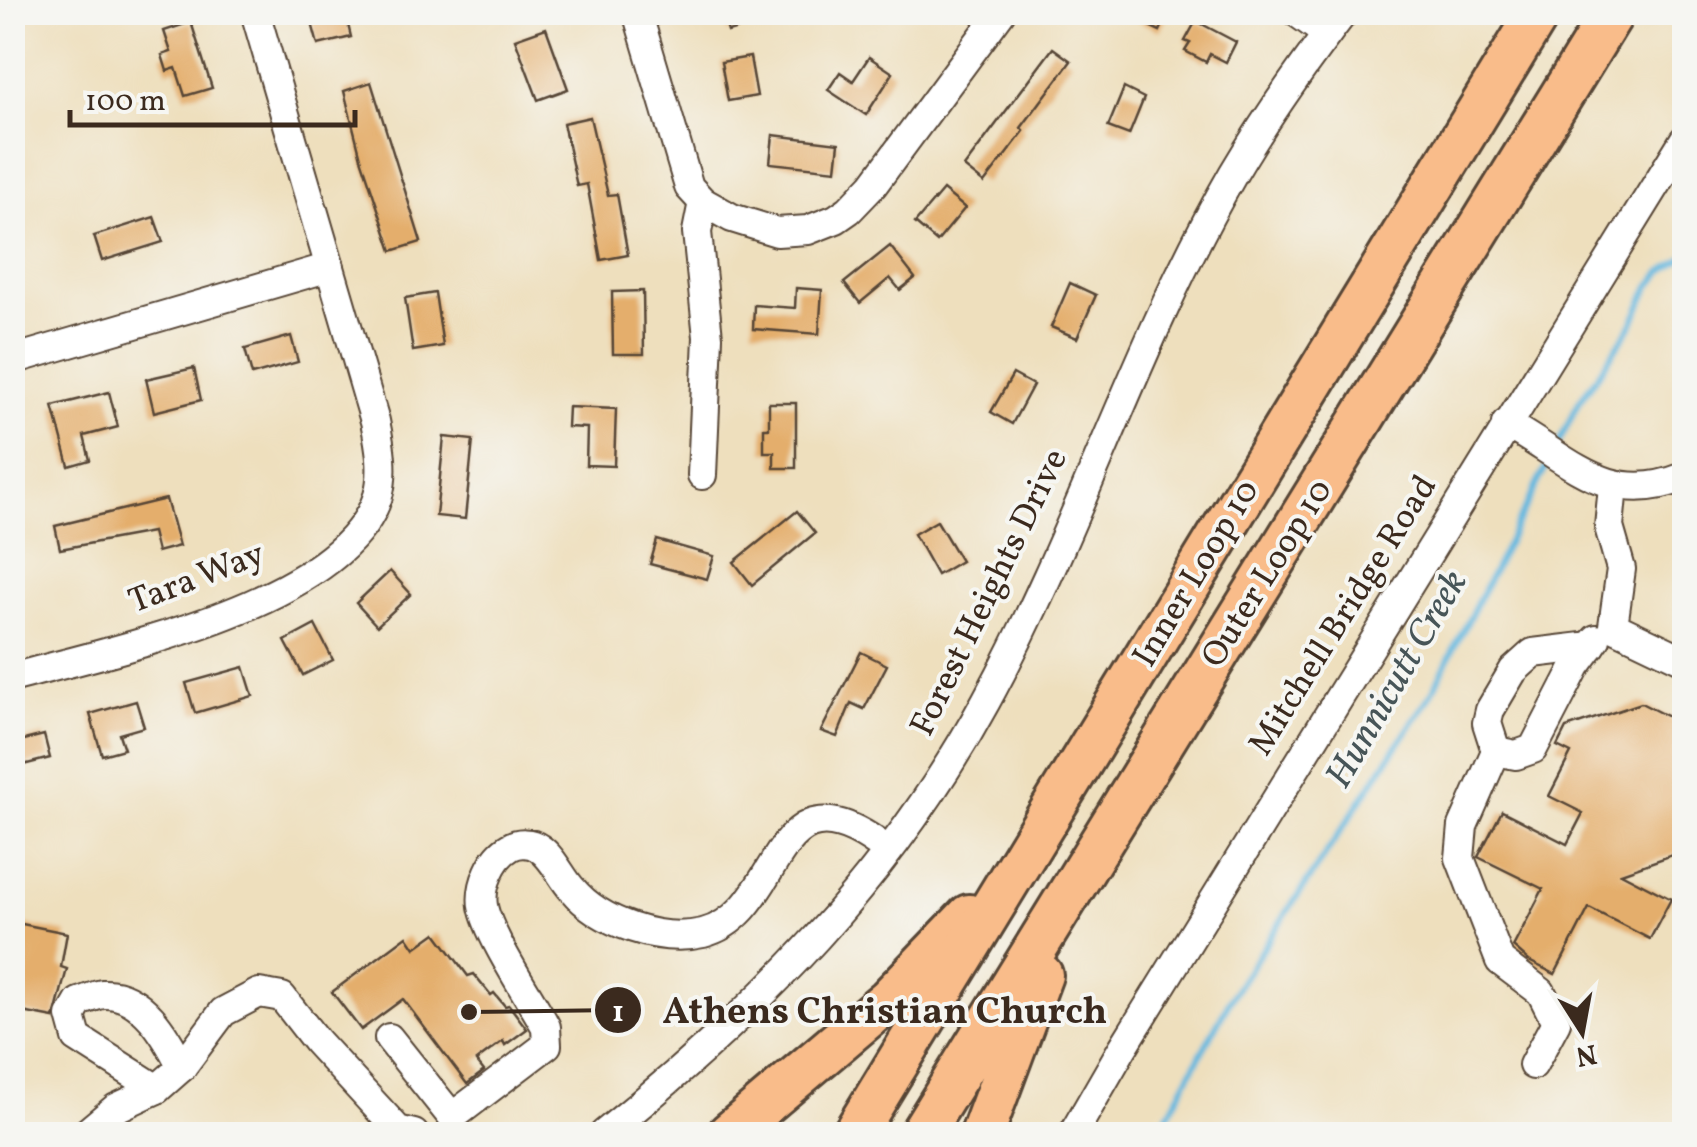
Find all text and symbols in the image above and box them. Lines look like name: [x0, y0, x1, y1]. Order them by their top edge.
scale bar: [70, 65, 355, 127]
text: 100 m: [85, 81, 166, 123]
street label: Forest Heights Drive: [900, 441, 1080, 745]
street label: Mitchell Bridge Road: [1238, 467, 1450, 765]
street label: Inner Loop 10: [1122, 471, 1272, 677]
street label: Outer Loop 10: [1191, 471, 1345, 677]
street label: Tara Way: [122, 531, 272, 627]
water label: Hunnicutt Creek: [1314, 561, 1482, 799]
callout: Athens Christian Church: [593, 976, 1128, 1044]
north arrow: [1532, 982, 1632, 1082]
text: Athens Christian Church: [663, 987, 1107, 1040]
text: 1: [612, 992, 624, 1034]
text: N: [1573, 1033, 1600, 1075]

